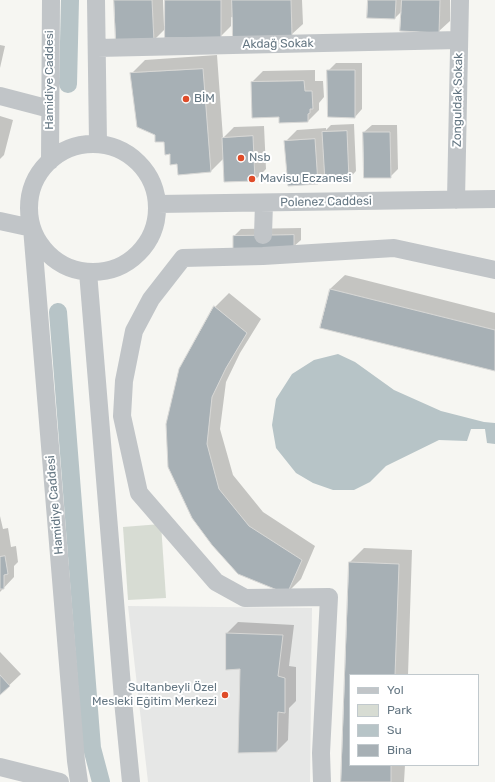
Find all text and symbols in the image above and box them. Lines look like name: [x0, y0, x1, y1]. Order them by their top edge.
street label: Hamidiye Caddesi: [43, 30, 57, 130]
street label: Akdağ Sokak: [242, 36, 314, 52]
street label: Zonguldak Sokak: [450, 53, 466, 147]
place label: BİM: [194, 92, 215, 106]
marker: BİM: [181, 94, 191, 104]
place label: Nsb: [249, 151, 271, 165]
marker: Nsb: [236, 153, 246, 163]
place label: Mavisu Eczanesi: [260, 172, 351, 186]
marker: Mavisu Eczanesi: [247, 174, 257, 184]
street label: Polenez Caddesi: [280, 194, 372, 210]
street label: Hamidiye Caddesi: [43, 455, 67, 555]
legend: [349, 674, 479, 766]
place label: Sultanbeyli Özel Mesleki Eğitim Merkezi: [92, 681, 217, 709]
text: Yol: [387, 683, 404, 697]
marker: Sultanbeyli Özel Mesleki Eğitim Merkezi: [220, 690, 230, 700]
text: Park: [387, 703, 412, 717]
text: Su: [387, 723, 402, 737]
text: Bina: [387, 743, 412, 757]

